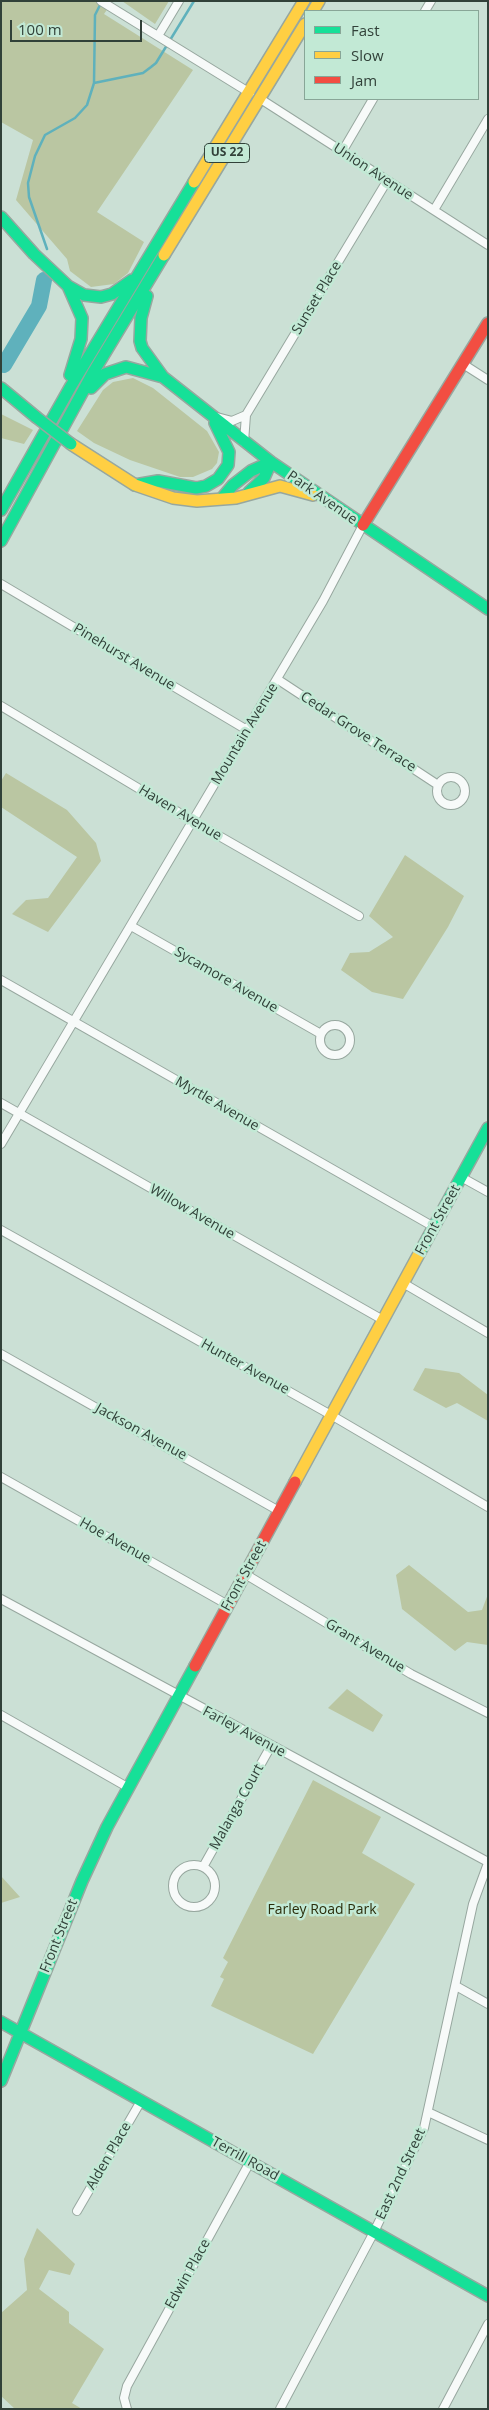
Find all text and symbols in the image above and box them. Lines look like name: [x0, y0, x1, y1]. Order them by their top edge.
scale bar: [12, 10, 145, 42]
legend: [304, 10, 479, 100]
text: 100 m: [18, 19, 62, 39]
text: Fast: [351, 20, 380, 40]
text: Slow: [351, 45, 384, 65]
text: Jam: [351, 70, 377, 90]
street label: Union Avenue: [330, 140, 416, 204]
road number: US 22: [204, 144, 250, 162]
street label: Sunset Place: [289, 258, 345, 338]
street label: Park Avenue: [284, 468, 360, 528]
street label: Pinehurst Avenue: [70, 620, 178, 694]
street label: Mountain Avenue: [208, 680, 282, 788]
street label: Cedar Grove Terrace: [297, 688, 419, 776]
street label: Haven Avenue: [135, 782, 225, 844]
street label: Sycamore Avenue: [171, 944, 281, 1016]
street label: Myrtle Avenue: [172, 1073, 262, 1135]
street label: Willow Avenue: [147, 1181, 237, 1243]
street label: Front Street: [412, 1182, 464, 1258]
street label: Hunter Avenue: [198, 1336, 292, 1398]
street label: Jackson Avenue: [92, 1400, 190, 1464]
street label: Hoe Avenue: [76, 1515, 154, 1567]
street label: Front Street: [218, 1538, 270, 1614]
street label: Grant Avenue: [322, 1616, 408, 1676]
street label: Farley Avenue: [200, 1703, 288, 1761]
street label: Malanga Court: [206, 1761, 268, 1853]
street label: Front Street: [37, 1897, 81, 1975]
park label: Farley Road Park: [267, 1902, 377, 1918]
street label: Alden Place: [83, 2119, 135, 2193]
street label: East 2nd Street: [373, 2126, 429, 2222]
street label: Terrill Road: [208, 2134, 282, 2184]
street label: Edwin Place: [162, 2236, 214, 2312]

